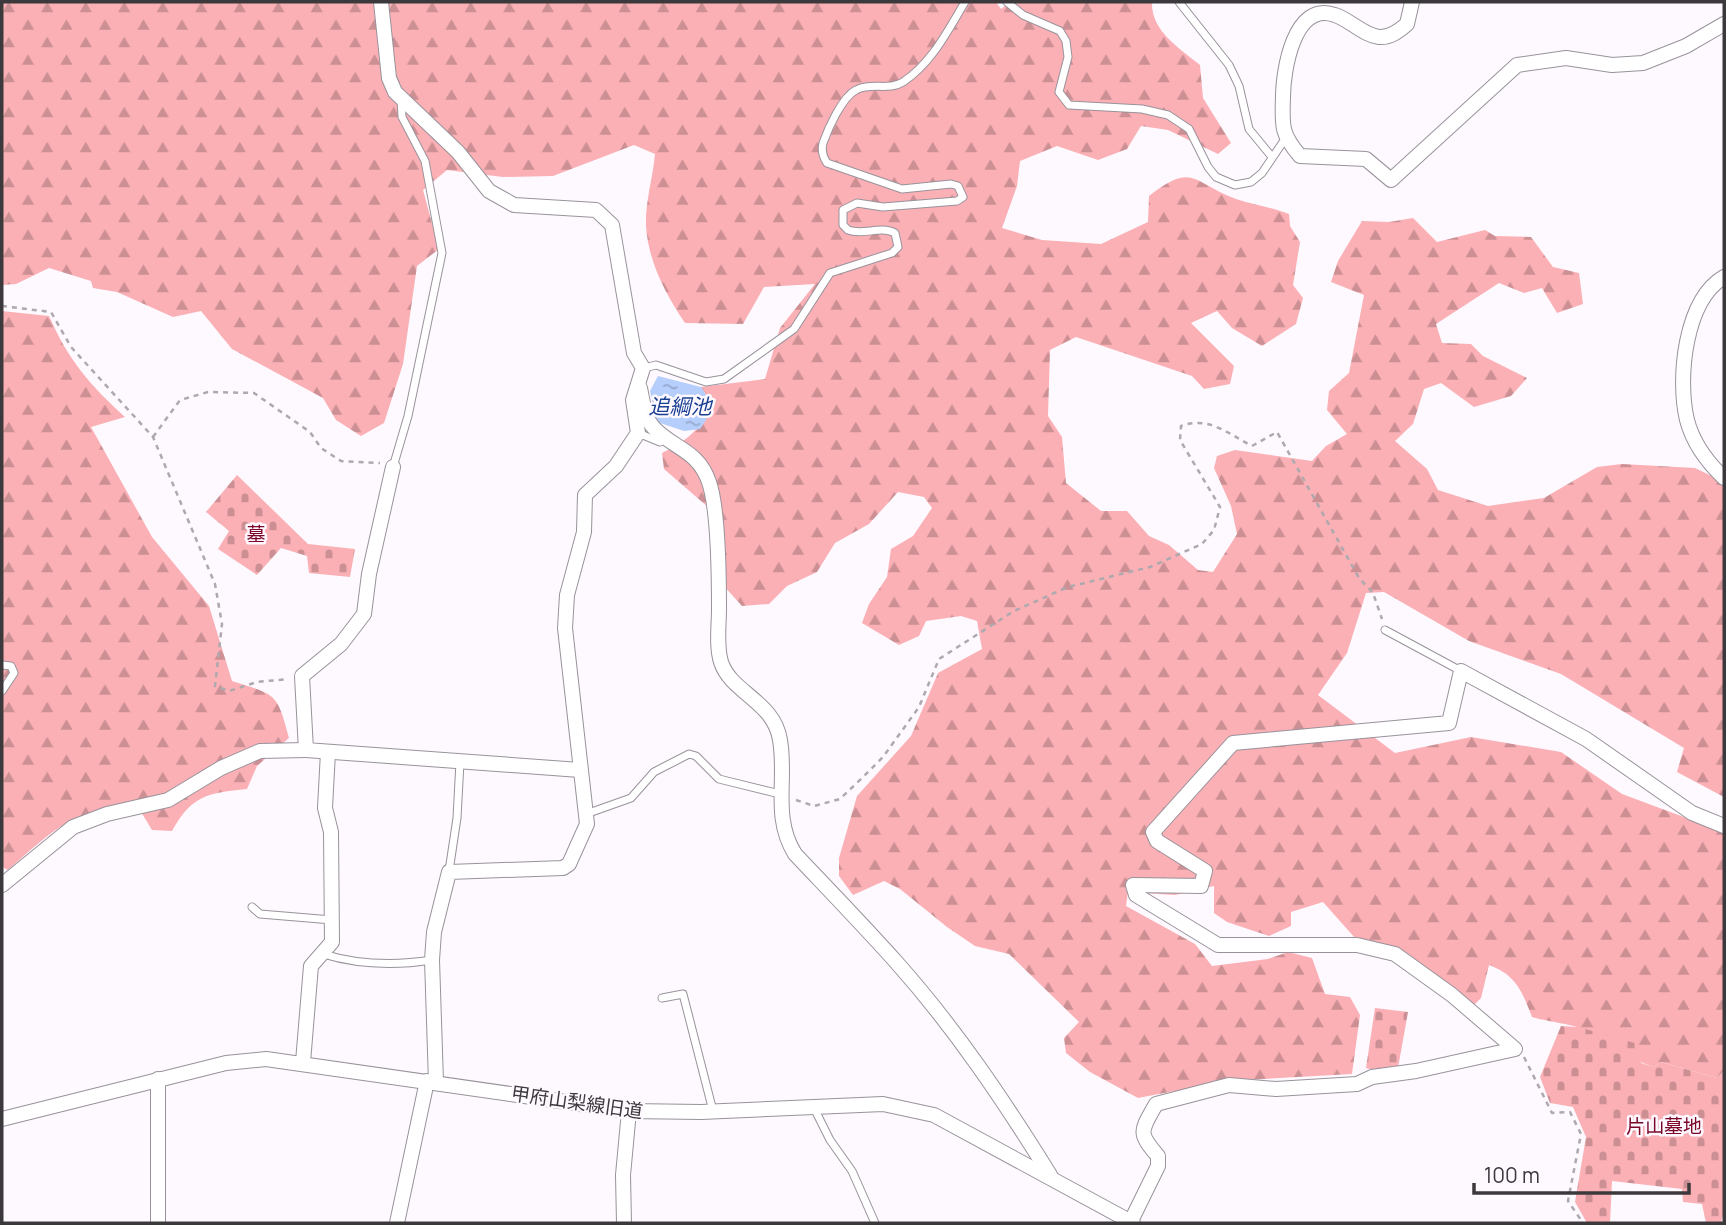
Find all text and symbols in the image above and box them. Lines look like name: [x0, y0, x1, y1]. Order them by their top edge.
water label: 追綱池: [649, 392, 713, 420]
park label: 墓: [246, 521, 266, 547]
street label: 甲府山梨線旧道: [509, 1080, 645, 1124]
park label: 片山墓地: [1626, 1113, 1702, 1139]
scale bar: [1474, 1152, 1689, 1196]
text: 100 m: [1484, 1161, 1540, 1189]

